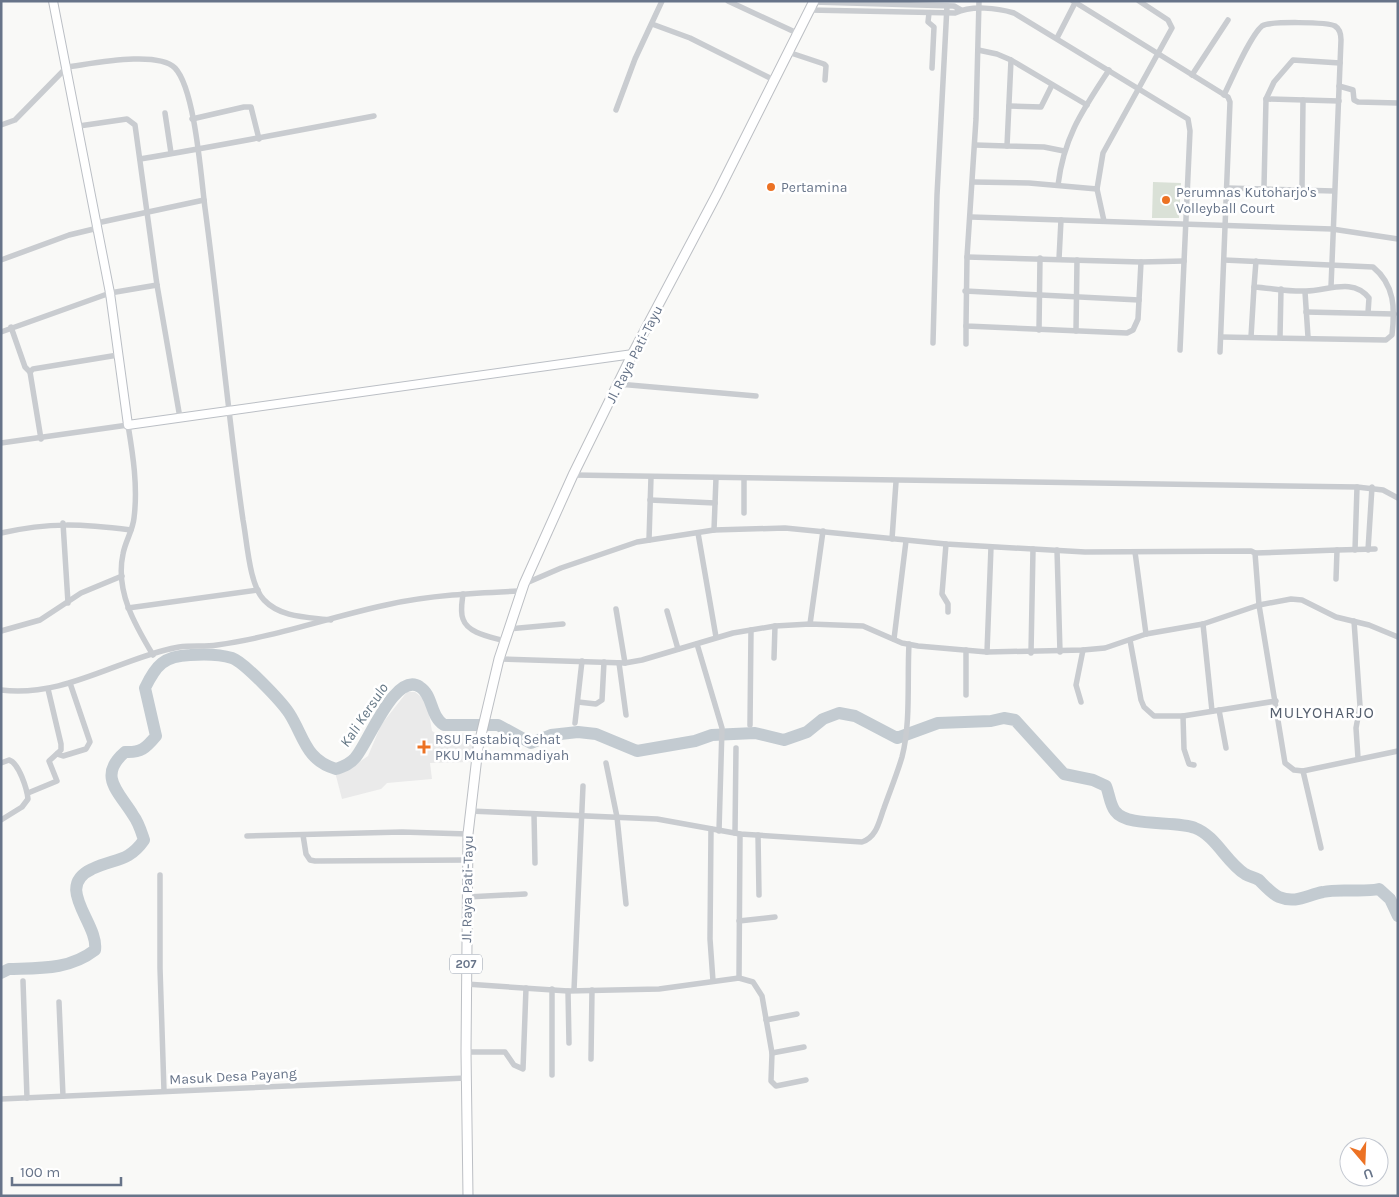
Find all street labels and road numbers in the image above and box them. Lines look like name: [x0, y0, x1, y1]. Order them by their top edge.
street label: Jl. Raya Pati-Tayu: [602, 302, 666, 406]
street label: Jl. Raya Pati-Tayu: [458, 835, 477, 943]
road number: 207: [450, 954, 482, 974]
street label: Masuk Desa Payang: [169, 1065, 297, 1088]

